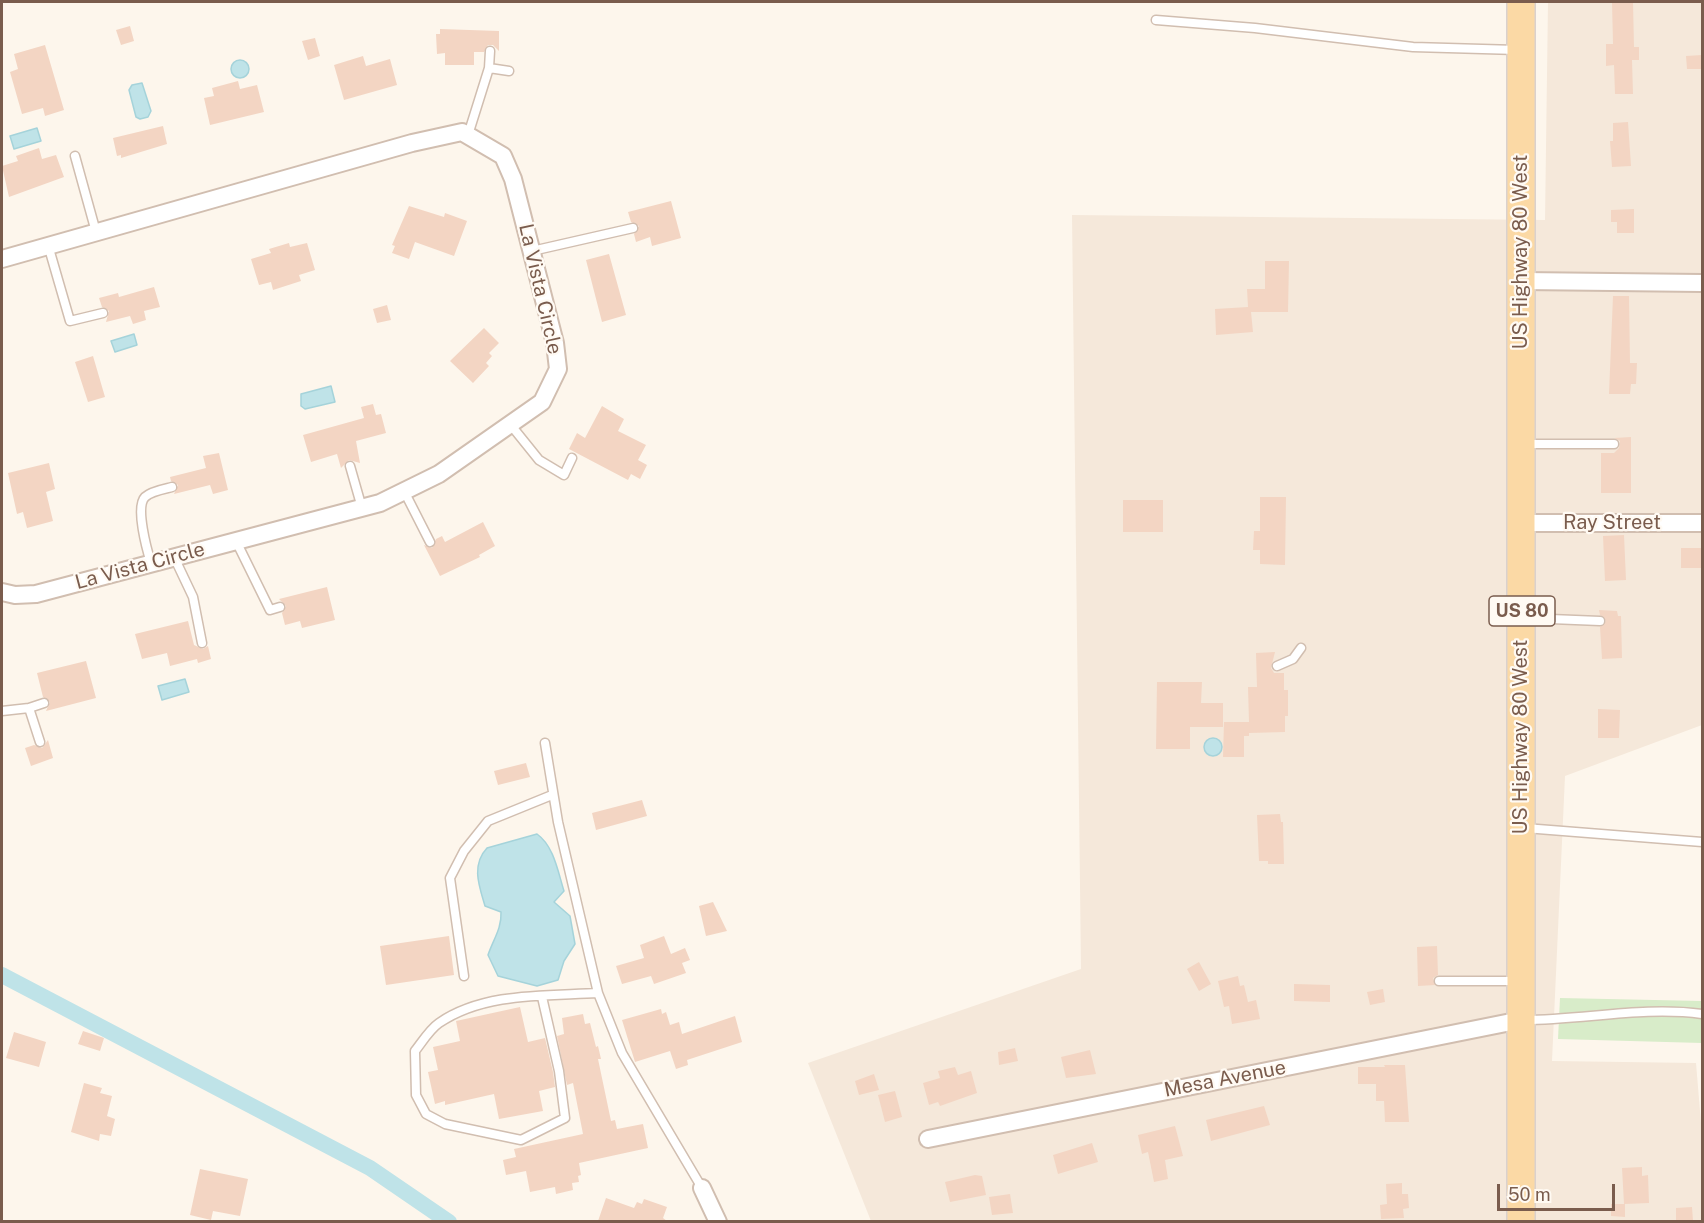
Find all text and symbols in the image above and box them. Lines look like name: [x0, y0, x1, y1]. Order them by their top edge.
street label: US Highway 80 West: [1509, 155, 1533, 349]
street label: La Vista Circle: [513, 221, 567, 357]
street label: Ray Street: [1563, 511, 1661, 535]
street label: La Vista Circle: [73, 537, 207, 595]
road number: US 80: [1489, 596, 1555, 626]
street label: US Highway 80 West: [1509, 640, 1533, 834]
street label: Mesa Avenue: [1162, 1055, 1288, 1103]
scale bar: [1500, 1172, 1618, 1210]
text: 50 m: [1508, 1184, 1551, 1205]

